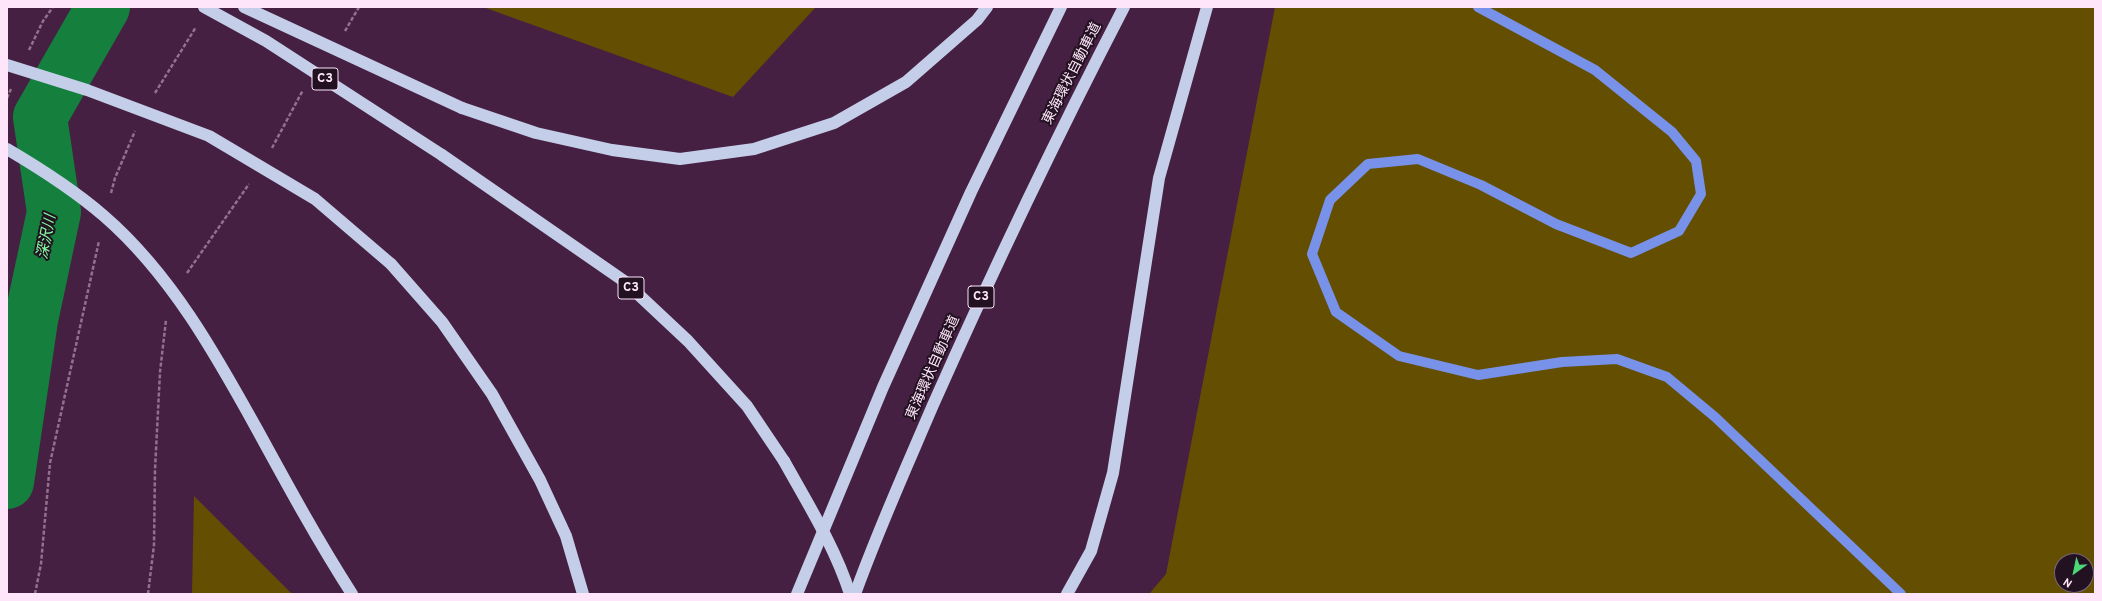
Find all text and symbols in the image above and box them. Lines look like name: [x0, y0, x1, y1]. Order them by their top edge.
street label: 東海環状自動車道: [1040, 20, 1106, 128]
road number: C3: [312, 68, 338, 90]
water label: 深沢川: [35, 213, 61, 261]
road number: C3: [618, 277, 644, 299]
road number: C3: [968, 286, 994, 308]
street label: 東海環状自動車道: [904, 313, 964, 423]
north arrow: [2054, 553, 2094, 593]
text: N: [2061, 574, 2075, 590]

